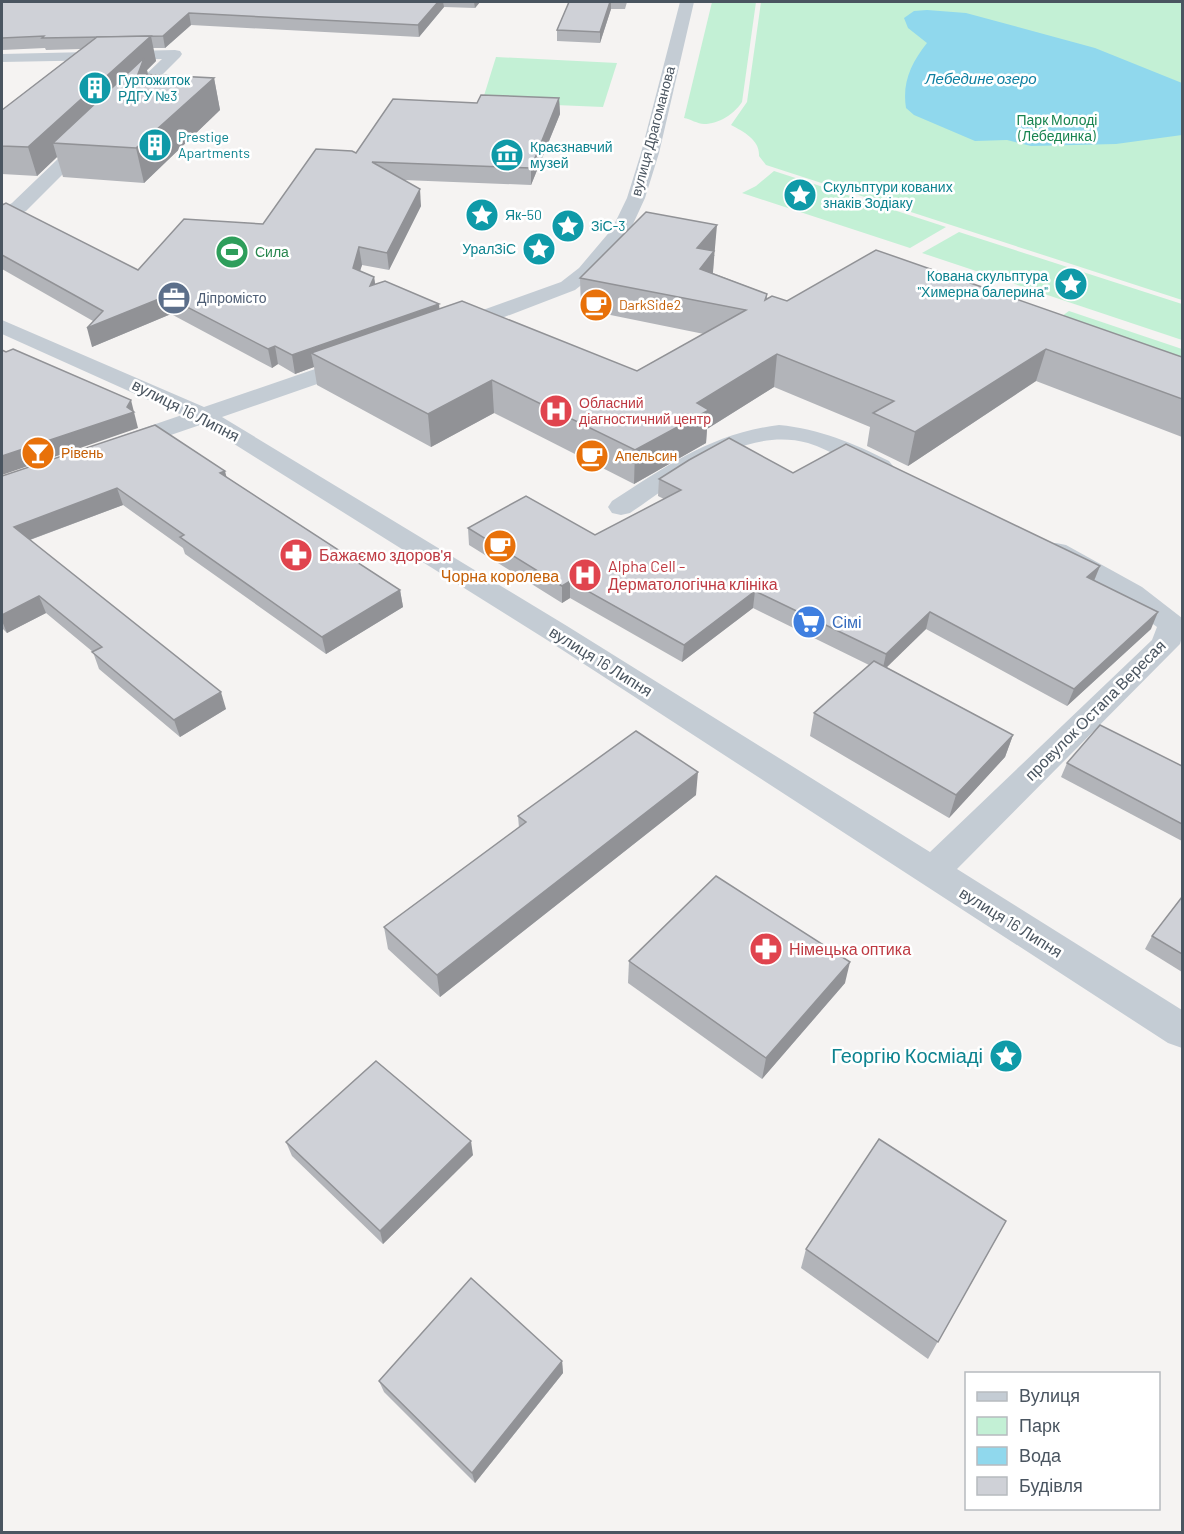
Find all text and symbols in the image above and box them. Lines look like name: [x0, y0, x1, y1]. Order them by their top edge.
street label: вулиця Драгоманова: [627, 64, 678, 198]
water label: Лебедине озеро: [924, 69, 1037, 87]
building icon: Гуртожиток РДГУ №3: [77, 70, 113, 106]
place label: Гуртожиток РДГУ №3: [118, 71, 191, 104]
park label: Парк Молоді (Лебединка): [1017, 111, 1097, 144]
building icon: Prestige Apartments: [137, 127, 173, 163]
place label: Prestige Apartments: [178, 128, 250, 161]
museum icon: Краєзнавчий музей: [489, 137, 525, 173]
place label: Краєзнавчий музей: [530, 138, 613, 171]
place icon: Скульптури кованих знаків Зодіаку: [782, 177, 818, 213]
place label: Скульптури кованих знаків Зодіаку: [823, 178, 953, 211]
place icon: Як-50: [464, 197, 500, 233]
place label: Як-50: [505, 206, 542, 223]
place icon: ЗіС-3: [550, 208, 586, 244]
place label: ЗіС-3: [591, 217, 625, 234]
place icon: УралЗіС: [521, 231, 557, 267]
sports icon: Сила: [214, 234, 250, 270]
place label: УралЗіС: [462, 240, 516, 257]
place label: Сила: [255, 243, 289, 260]
place icon: Кована скульптура "Химерна балерина": [1053, 266, 1089, 302]
place label: Кована скульптура "Химерна балерина": [917, 267, 1048, 300]
office icon: Діпромісто: [156, 280, 192, 316]
cafe icon: DarkSide2: [578, 287, 614, 323]
place label: Діпромісто: [197, 289, 267, 306]
place label: DarkSide2: [619, 296, 681, 313]
street label: вулиця 16 Липня: [129, 374, 243, 445]
hospital icon: Обласний діагностичний центр: [538, 393, 574, 429]
place label: Обласний діагностичний центр: [579, 394, 711, 427]
bar icon: Рівень: [20, 435, 56, 471]
cafe icon: Апельсин: [574, 438, 610, 474]
place label: Рівень: [61, 444, 104, 461]
place label: Апельсин: [615, 447, 677, 464]
cafe icon: Чорна королева: [482, 528, 518, 564]
pharmacy icon: Бажаємо здоров'я: [278, 537, 314, 573]
place label: Бажаємо здоров'я: [319, 545, 452, 564]
place label: Alpha Cell - Дерматологічна клініка: [608, 556, 778, 593]
hospital icon: Alpha Cell - Дерматологічна клініка: [567, 557, 603, 593]
place label: Чорна королева: [441, 566, 559, 585]
supermarket icon: Сімі: [791, 604, 827, 640]
place label: Сімі: [832, 612, 862, 631]
street label: вулиця 16 Липня: [546, 621, 656, 700]
street label: провулок Остапа Вересая: [1020, 635, 1169, 784]
street label: вулиця 16 Липня: [956, 882, 1066, 961]
pharmacy icon: Німецька оптика: [748, 931, 784, 967]
place label: Німецька оптика: [789, 939, 911, 958]
place icon: Георгію Косміаді: [988, 1038, 1024, 1074]
place label: Георгію Косміаді: [831, 1043, 983, 1067]
legend: [965, 1372, 1160, 1510]
text: Вулиця: [1019, 1384, 1080, 1406]
text: Парк: [1019, 1414, 1060, 1436]
text: Вода: [1019, 1444, 1062, 1466]
text: Будівля: [1019, 1474, 1083, 1496]

